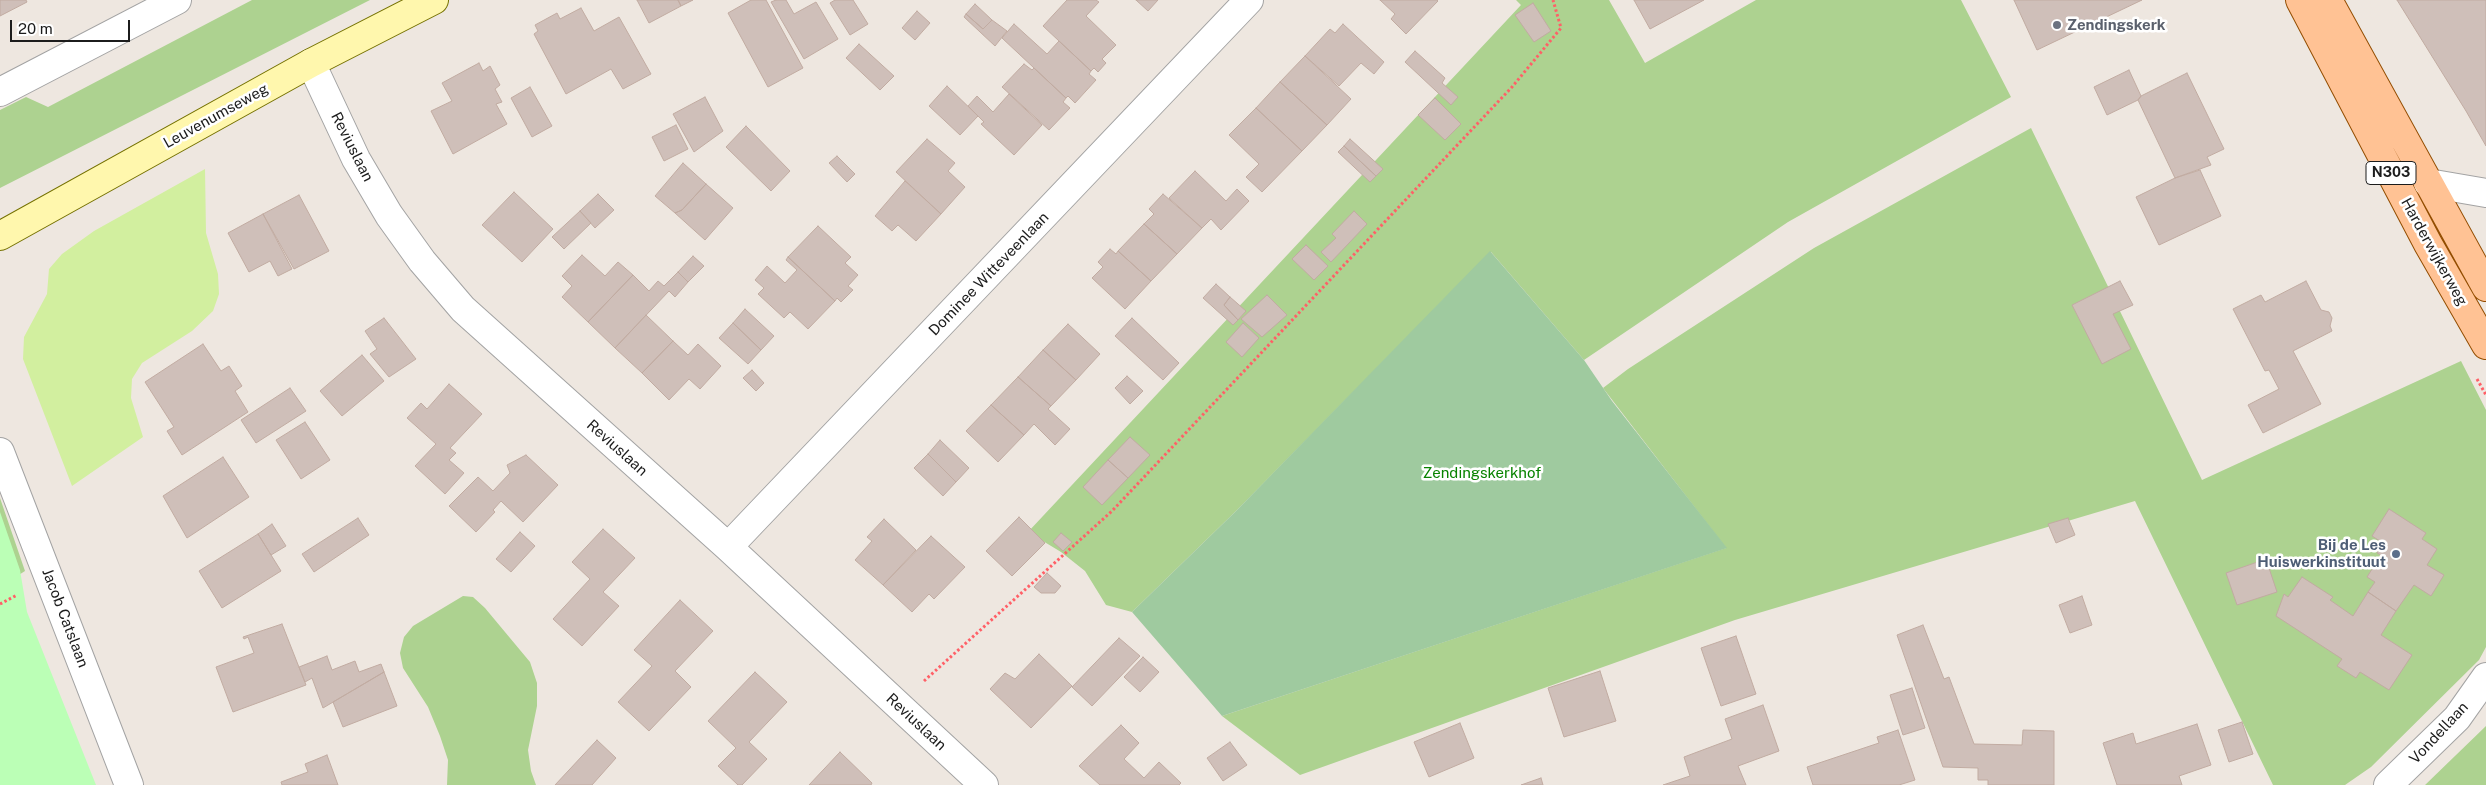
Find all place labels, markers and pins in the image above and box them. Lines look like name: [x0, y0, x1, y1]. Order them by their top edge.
place label: Zendingskerk: [2067, 16, 2166, 34]
marker: Zendingskerk: [2051, 19, 2063, 31]
place label: Bij de Les Huiswerkinstituut: [2257, 536, 2386, 571]
marker: Bij de Les Huiswerkinstituut: [2390, 548, 2402, 560]

